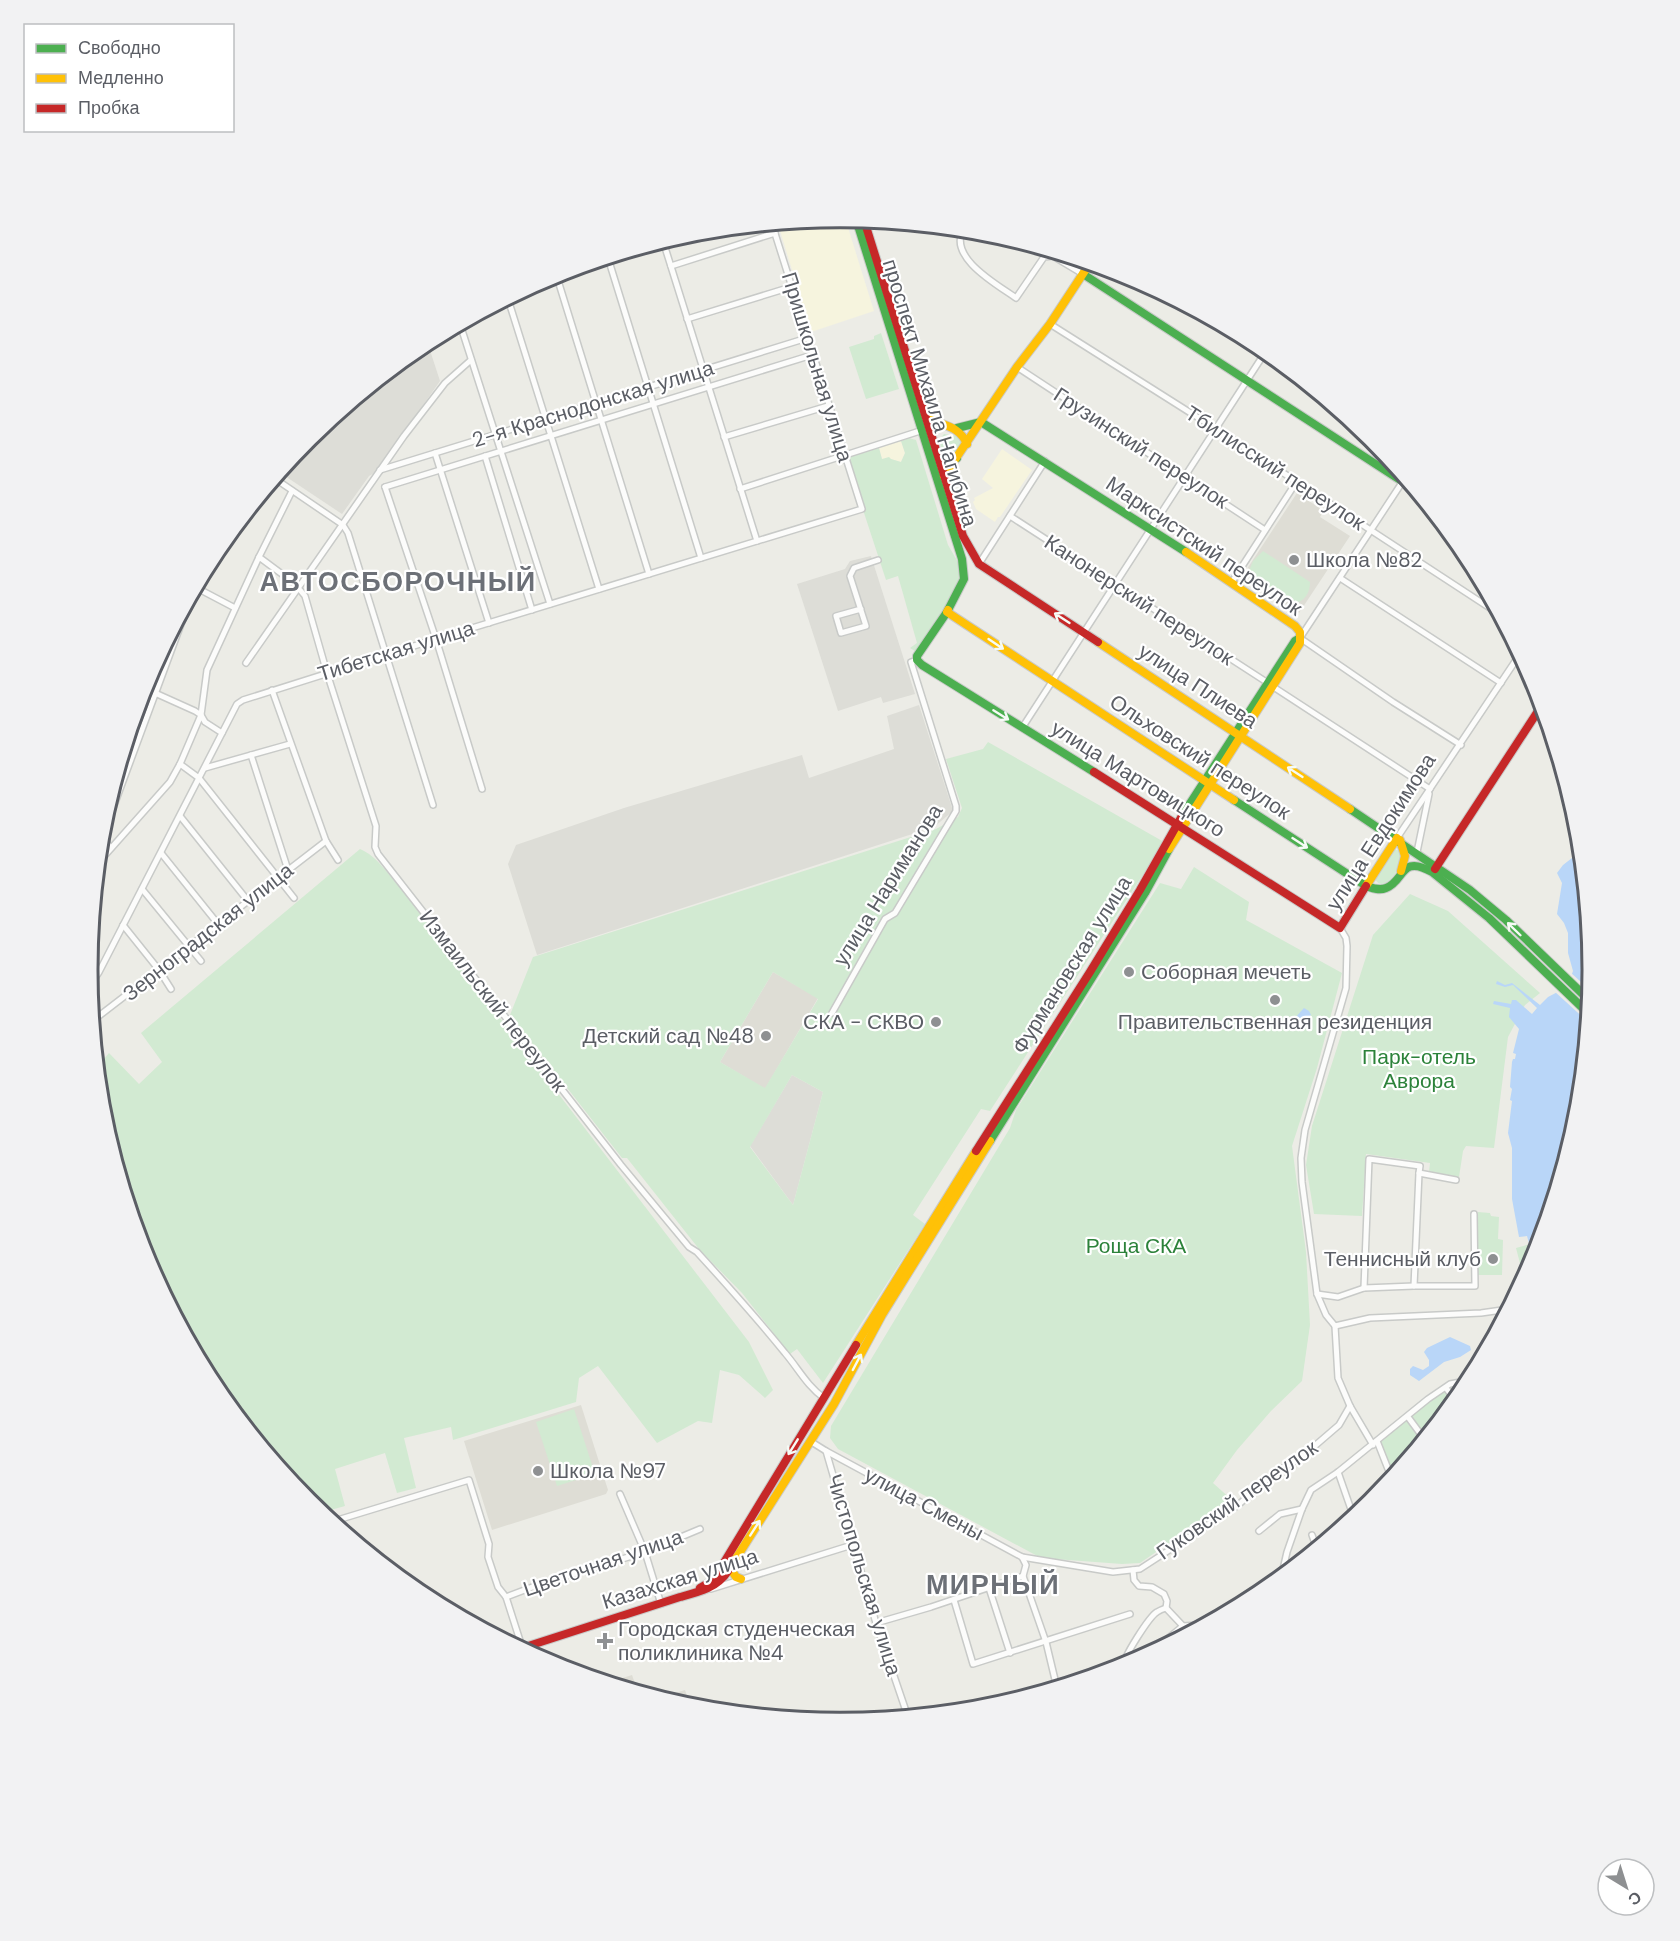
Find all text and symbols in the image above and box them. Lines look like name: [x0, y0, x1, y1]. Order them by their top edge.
legend: [24, 24, 234, 132]
text: Свободно: [78, 36, 161, 60]
text: Медленно: [78, 66, 164, 90]
text: Пробка: [78, 96, 141, 120]
street label: проспект Михаила Нагибина: [876, 256, 984, 531]
street label: Пришкольная улица: [775, 269, 859, 466]
street label: 2-я Краснодонская улица: [469, 354, 718, 454]
street label: Грузинский переулок: [1048, 381, 1235, 516]
street label: Тбилисский переулок: [1180, 399, 1371, 537]
street label: Марксистский переулок: [1100, 470, 1308, 623]
street label: Канонерский переулок: [1039, 528, 1240, 672]
place label: Школа №82: [1306, 546, 1422, 574]
marker: Школа №82: [1287, 553, 1301, 567]
district label: АВТОСБОРОЧНЫЙ: [259, 564, 537, 599]
one-way arrow: [1054, 612, 1071, 624]
street label: Тибетская улица: [314, 614, 478, 688]
street label: улица Плиева: [1133, 637, 1263, 735]
one-way arrow: [987, 639, 1004, 651]
street label: Ольховский переулок: [1104, 688, 1297, 826]
one-way arrow: [992, 709, 1009, 721]
street label: улица Мартовицкого: [1046, 714, 1230, 844]
street label: улица Евдокимова: [1320, 748, 1442, 916]
one-way arrow: [1287, 765, 1304, 777]
street label: улица Нариманова: [827, 799, 949, 971]
one-way arrow: [1291, 837, 1308, 849]
street label: Зерноградская улица: [117, 856, 299, 1007]
street label: Фурмановская улица: [1006, 871, 1138, 1059]
street label: Измаильский переулок: [413, 904, 574, 1099]
one-way arrow: [1507, 921, 1522, 936]
place label: Соборная мечеть: [1141, 958, 1311, 986]
marker: Соборная мечеть: [1122, 965, 1136, 979]
marker: Правительственная резиденция: [1268, 993, 1282, 1007]
place label: СКА - СКВО: [803, 1008, 924, 1036]
place label: Правительственная резиденция: [1118, 1008, 1432, 1036]
marker: СКА - СКВО: [929, 1015, 943, 1029]
place label: Детский сад №48: [583, 1022, 754, 1050]
marker: Детский сад №48: [759, 1029, 773, 1043]
park label: Парк-отель Аврора: [1362, 1043, 1476, 1095]
park label: Роща СКА: [1086, 1232, 1186, 1260]
place label: Теннисный клуб: [1324, 1245, 1481, 1273]
marker: Теннисный клуб: [1486, 1252, 1500, 1266]
one-way arrow: [851, 1354, 863, 1371]
street label: Гуковский переулок: [1151, 1433, 1324, 1566]
one-way arrow: [786, 1439, 799, 1456]
place label: Школа №97: [550, 1457, 666, 1485]
street label: улица Смены: [859, 1461, 989, 1547]
marker: Школа №97: [531, 1464, 545, 1478]
street label: Чистопольская улица: [820, 1471, 908, 1680]
one-way arrow: [750, 1520, 762, 1537]
street label: Цветочная улица: [520, 1522, 687, 1603]
street label: Казахская улица: [599, 1542, 762, 1616]
district label: МИРНЫЙ: [926, 1567, 1060, 1602]
place label: Городская студенческая поликлиника №4: [618, 1615, 855, 1667]
marker: Городская студенческая поликлиника №4: [596, 1632, 614, 1650]
north arrow: [1596, 1857, 1656, 1917]
text: С: [1624, 1887, 1646, 1911]

